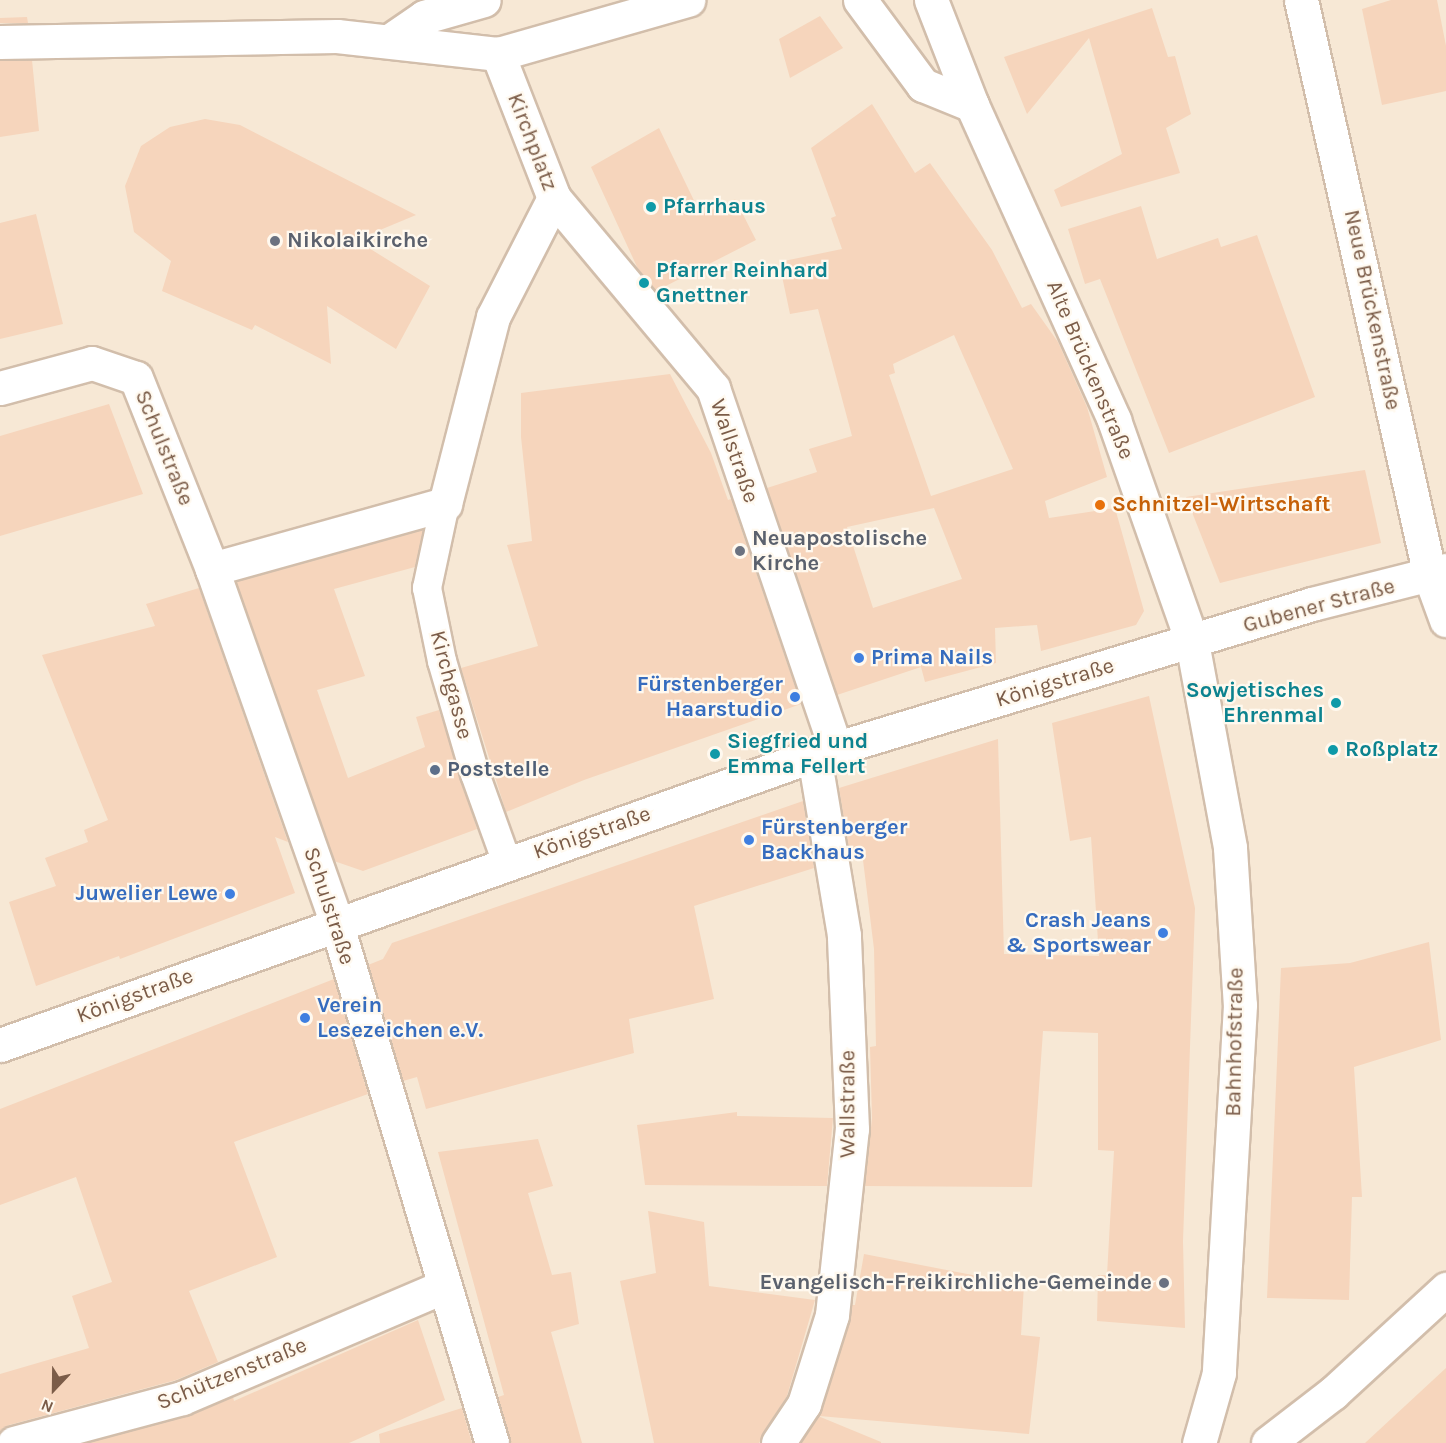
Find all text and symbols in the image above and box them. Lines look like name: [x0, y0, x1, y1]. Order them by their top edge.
street label: Kirchplatz: [501, 89, 563, 195]
place label: Pfarrhaus: [663, 194, 766, 220]
marker: Pfarrhaus: [644, 200, 658, 214]
street label: Neue Brückenstraße: [1338, 207, 1406, 413]
place label: Nikolaikirche: [287, 228, 428, 254]
marker: Nikolaikirche: [268, 234, 282, 248]
place label: Pfarrer Reinhard Gnettner: [656, 257, 828, 308]
marker: Pfarrer Reinhard Gnettner: [637, 276, 651, 290]
street label: Alte Brückenstraße: [1040, 277, 1140, 463]
street label: Schulstraße: [129, 386, 199, 510]
street label: Wallstraße: [704, 396, 764, 506]
place label: Schnitzel-Wirtschaft: [1112, 492, 1330, 518]
marker: Schnitzel-Wirtschaft: [1093, 498, 1107, 512]
place label: Neuapostolische Kirche: [752, 525, 927, 576]
marker: Neuapostolische Kirche: [733, 544, 747, 558]
street label: Gubener Straße: [1240, 573, 1398, 639]
street label: Kirchgasse: [424, 628, 478, 742]
place label: Prima Nails: [871, 645, 993, 671]
marker: Prima Nails: [852, 651, 866, 665]
street label: Königstraße: [993, 652, 1117, 714]
place label: Fürstenberger Haarstudio: [637, 671, 783, 722]
place label: Sowjetisches Ehrenmal: [1186, 677, 1324, 728]
marker: Fürstenberger Haarstudio: [788, 690, 802, 704]
marker: Sowjetisches Ehrenmal: [1329, 696, 1343, 710]
place label: Siegfried und Emma Fellert: [727, 728, 868, 780]
place label: Roßplatz: [1345, 737, 1438, 763]
marker: Roßplatz: [1326, 743, 1340, 757]
marker: Siegfried und Emma Fellert: [708, 747, 722, 761]
place label: Poststelle: [447, 757, 550, 783]
marker: Poststelle: [428, 763, 442, 777]
street label: Königstraße: [530, 801, 654, 865]
place label: Fürstenberger Backhaus: [761, 814, 907, 866]
marker: Fürstenberger Backhaus: [742, 833, 756, 847]
street label: Schulstraße: [298, 844, 360, 968]
place label: Juwelier Lewe: [75, 881, 218, 907]
marker: Juwelier Lewe: [223, 887, 237, 901]
place label: Crash Jeans & Sportswear: [1006, 907, 1151, 958]
marker: Crash Jeans & Sportswear: [1156, 926, 1170, 940]
street label: Königstraße: [73, 963, 197, 1029]
street label: Bahnhofstraße: [1220, 967, 1250, 1117]
place label: Verein Lesezeichen e.V.: [317, 992, 483, 1044]
marker: Verein Lesezeichen e.V.: [298, 1011, 312, 1025]
street label: Wallstraße: [835, 1050, 861, 1158]
place label: Evangelisch-Freikirchliche-Gemeinde: [759, 1270, 1152, 1296]
marker: Evangelisch-Freikirchliche-Gemeinde: [1157, 1276, 1171, 1290]
street label: Schützenstraße: [153, 1332, 311, 1416]
north arrow: [24, 1359, 84, 1419]
text: N: [38, 1395, 56, 1417]

